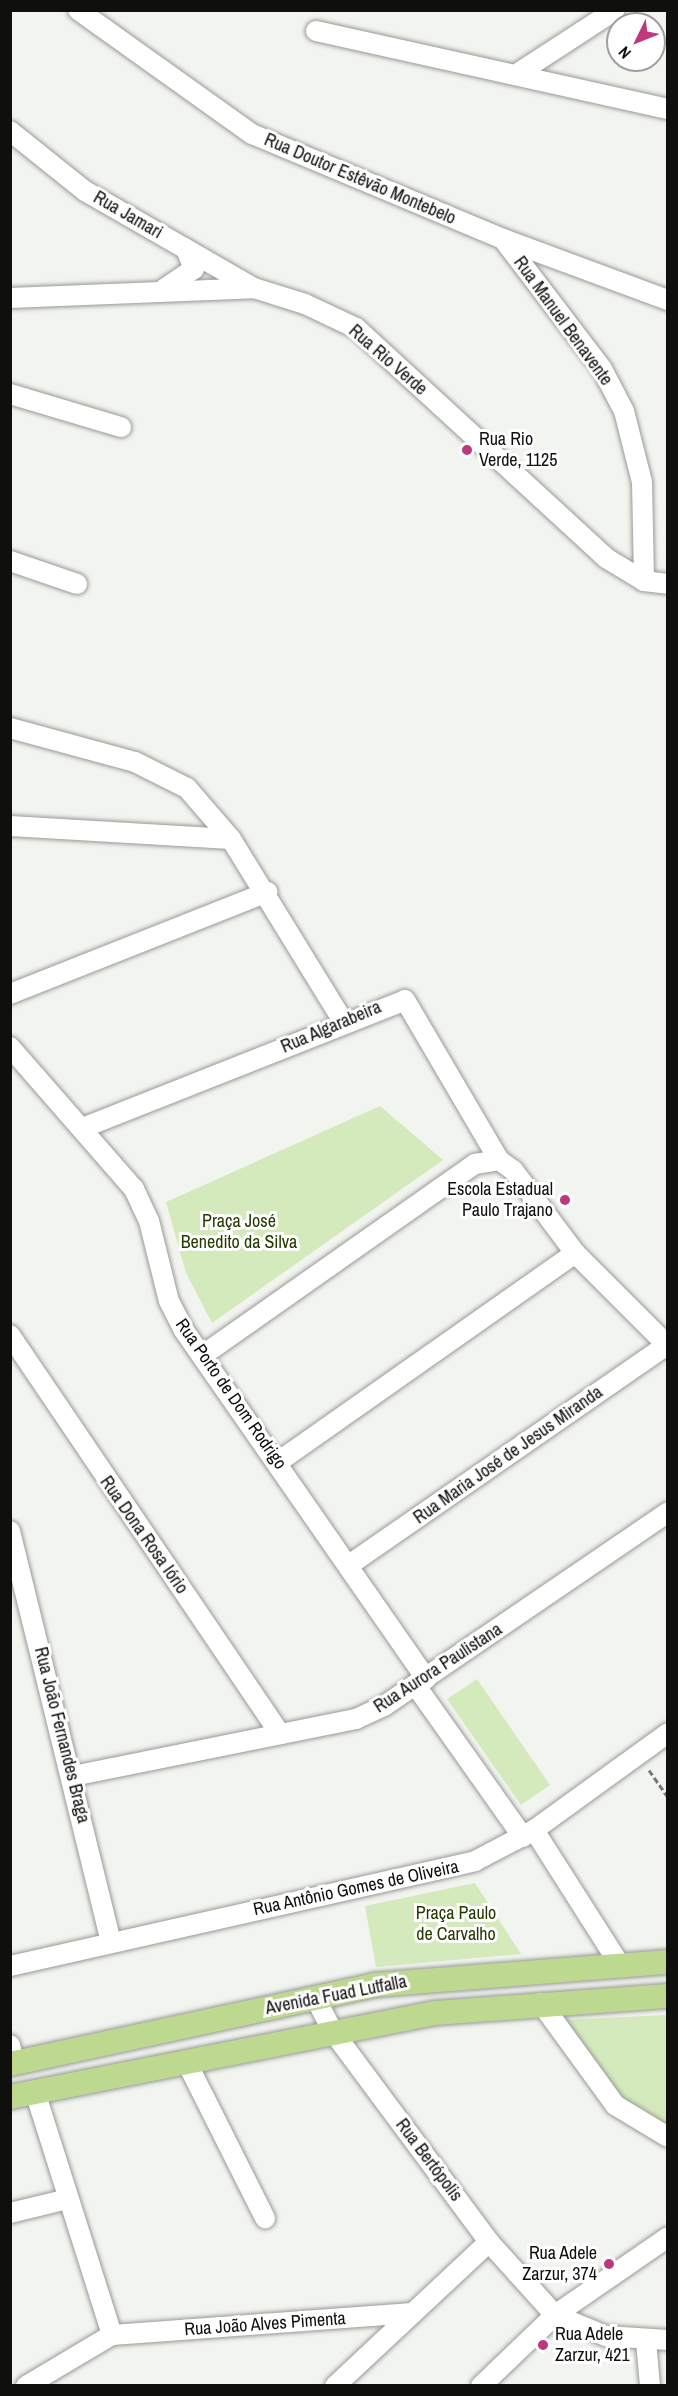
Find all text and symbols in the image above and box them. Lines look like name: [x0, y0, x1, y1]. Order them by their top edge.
north arrow: [606, 12, 666, 72]
text: N: [613, 42, 636, 64]
street label: Rua Doutor Estêvão Montebelo: [261, 129, 459, 229]
street label: Rua Jamari: [90, 187, 166, 243]
street label: Rua Manuel Benavente: [509, 252, 617, 390]
street label: Rua Rio Verde: [344, 320, 432, 400]
place label: Rua Rio Verde, 1125: [479, 429, 558, 472]
marker: Rua Rio Verde, 1125: [460, 443, 474, 457]
street label: Rua Algarabeira: [277, 996, 385, 1058]
place label: Escola Estadual Paulo Trajano: [447, 1179, 553, 1222]
marker: Escola Estadual Paulo Trajano: [558, 1193, 572, 1207]
park label: Praça José Benedito da Silva: [181, 1211, 297, 1254]
street label: Rua Porto de Dom Rodrigo: [171, 1315, 291, 1473]
street label: Rua Maria José de Jesus Miranda: [409, 1381, 607, 1529]
street label: Rua Dona Rosa Iório: [95, 1472, 193, 1598]
street label: Rua Aurora Paulistana: [369, 1618, 507, 1718]
street label: Rua João Fernandes Braga: [30, 1645, 94, 1825]
street label: Rua Antônio Gomes de Oliveira: [251, 1856, 461, 1920]
park label: Praça Paulo de Carvalho: [416, 1903, 496, 1946]
street label: Avenida Fuad Lutfalla: [264, 1971, 408, 2019]
street label: Rua Bertópolis: [391, 2115, 467, 2205]
place label: Rua Adele Zarzur, 374: [522, 2243, 597, 2286]
marker: Rua Adele Zarzur, 374: [602, 2257, 616, 2271]
street label: Rua João Alves Pimenta: [183, 2308, 347, 2340]
place label: Rua Adele Zarzur, 421: [555, 2324, 630, 2366]
marker: Rua Adele Zarzur, 421: [536, 2338, 550, 2352]

